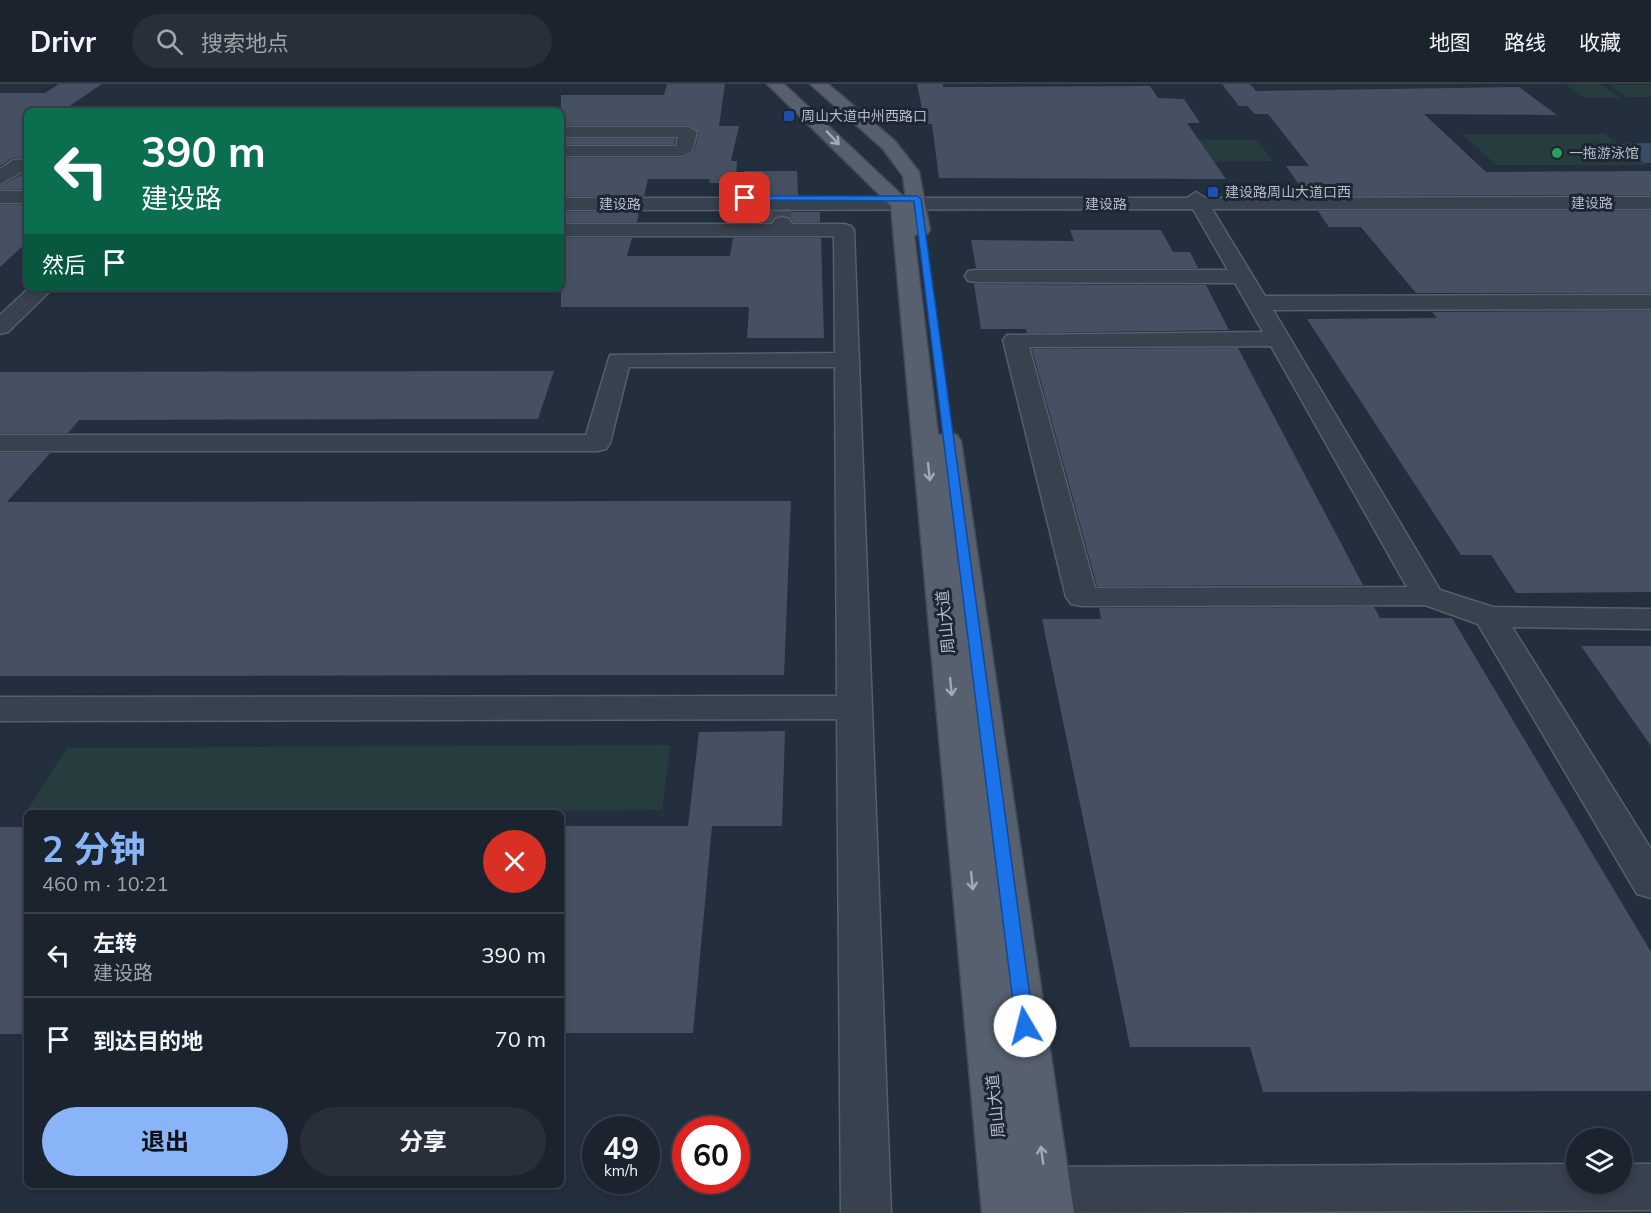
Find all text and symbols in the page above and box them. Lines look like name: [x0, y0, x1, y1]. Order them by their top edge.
search box: [132, 14, 552, 68]
text: Drivr: [30, 24, 96, 59]
icon: search: [153, 25, 186, 58]
text: 搜索地点: [201, 29, 289, 57]
text: 地图: [1429, 29, 1471, 55]
text: 路线: [1504, 29, 1546, 55]
text: 收藏: [1579, 29, 1621, 55]
place label: 周山大道中州西路口: [801, 107, 927, 125]
marker: 周山大道中州西路口: [782, 109, 796, 123]
text: 390 m: [141, 125, 266, 178]
one-way arrow: [826, 131, 840, 146]
icon: left: [42, 132, 120, 210]
place label: 一拖游泳馆: [1569, 144, 1639, 162]
marker: 一拖游泳馆: [1550, 146, 1564, 160]
pin: [719, 172, 770, 223]
text: 建设路: [141, 181, 222, 215]
icon: arrive: [728, 181, 761, 214]
place label: 建设路周山大道口西: [1225, 183, 1351, 201]
marker: 建设路周山大道口西: [1206, 185, 1220, 199]
street label: 建设路: [1571, 194, 1613, 212]
street label: 建设路: [599, 195, 641, 213]
street label: 建设路: [1085, 195, 1127, 213]
icon: arrive: [98, 246, 131, 279]
text: 然后: [42, 251, 86, 279]
one-way arrow: [924, 462, 935, 482]
street label: 周山大道: [932, 589, 958, 655]
one-way arrow: [946, 677, 957, 697]
text: 2 分钟: [42, 826, 145, 871]
button: close: [483, 830, 546, 893]
text: 460 m · 10:21: [42, 871, 168, 896]
one-way arrow: [967, 871, 978, 891]
text: 左转: [93, 929, 137, 957]
icon: left: [42, 939, 75, 972]
text: 390 m: [481, 941, 546, 969]
text: 建设路: [93, 960, 153, 985]
position arrow: [993, 994, 1057, 1058]
icon: arrive: [42, 1023, 75, 1056]
text: 70 m: [495, 1025, 546, 1053]
text: 到达目的地: [93, 1027, 203, 1055]
street label: 周山大道: [982, 1073, 1008, 1139]
button: 退出: [42, 1107, 288, 1176]
button: 分享: [300, 1107, 546, 1176]
speed limit sign: 60: [672, 1116, 750, 1194]
map controls: [1566, 1128, 1632, 1194]
button: layers: [1566, 1128, 1632, 1194]
text: 49: [603, 1129, 639, 1167]
one-way arrow: [1036, 1146, 1047, 1165]
text: km/h: [604, 1161, 638, 1180]

